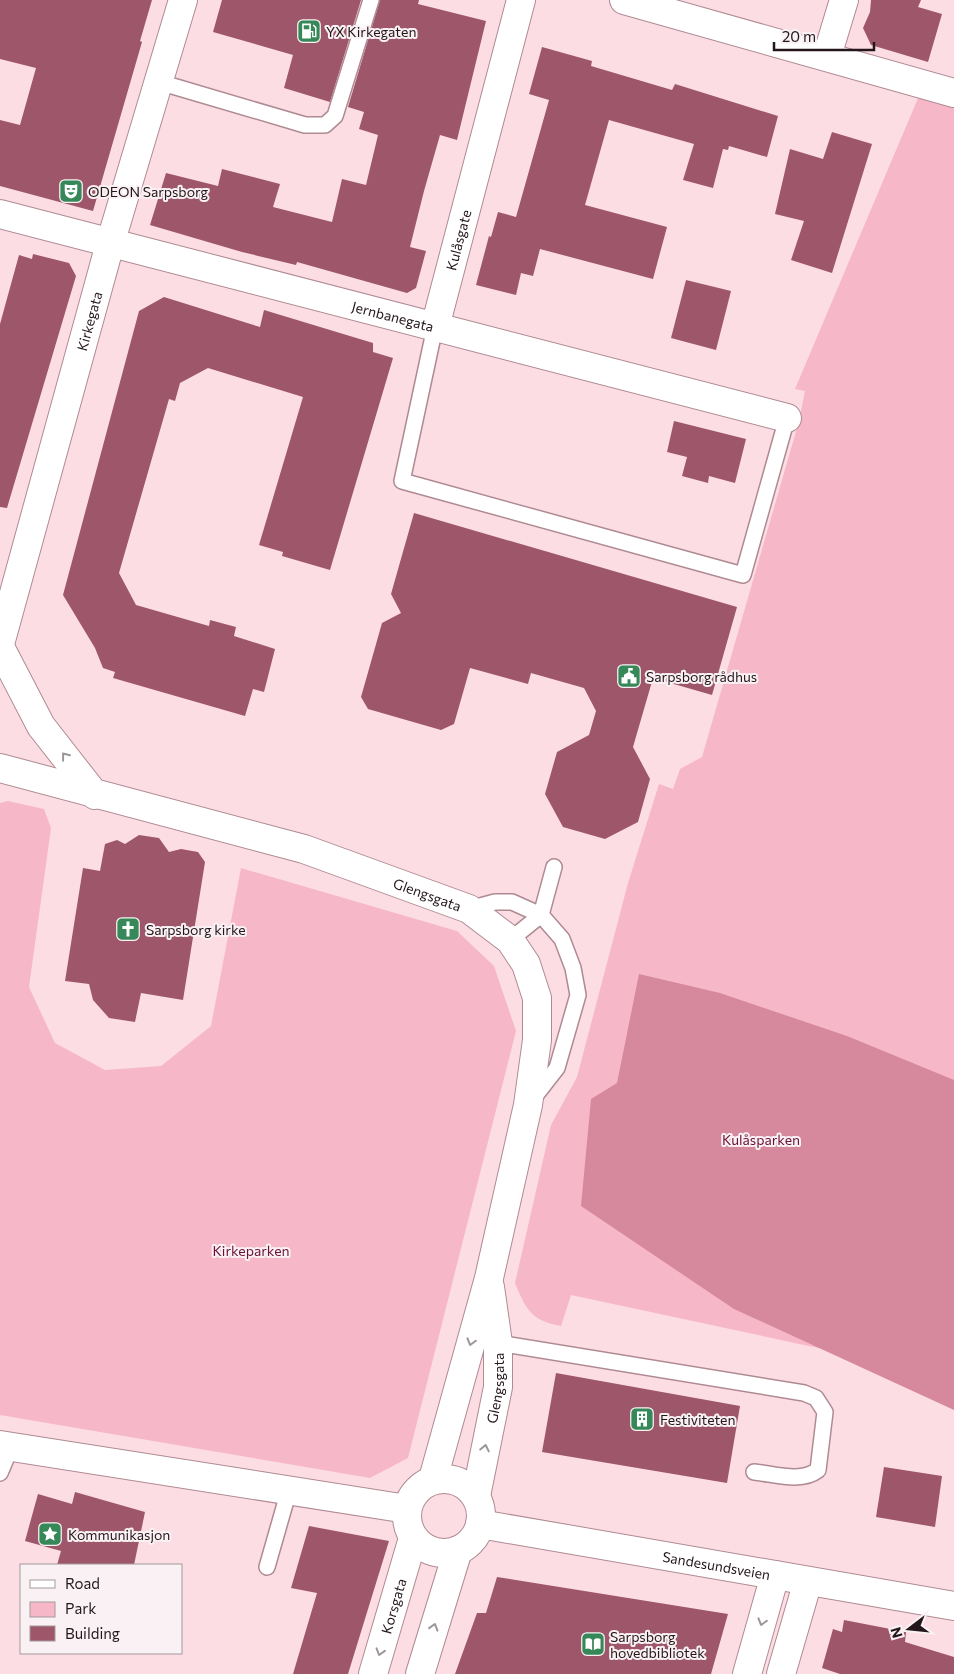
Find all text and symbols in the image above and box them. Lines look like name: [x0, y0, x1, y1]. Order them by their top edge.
fuel station icon: YX Kirkegaten: [296, 18, 322, 44]
scale bar: [774, 20, 874, 52]
place label: YX Kirkegaten: [326, 23, 416, 40]
text: 20 m: [782, 27, 816, 45]
theatre icon: ODEON Sarpsborg: [58, 178, 84, 204]
place label: ODEON Sarpsborg: [88, 183, 209, 200]
street label: Kulåsgate: [442, 208, 474, 272]
street label: Kirkegata: [73, 289, 105, 353]
street label: Jernbanegata: [350, 297, 436, 335]
public building icon: Sarpsborg rådhus: [616, 663, 642, 689]
place label: Sarpsborg rådhus: [646, 668, 757, 685]
one-way arrow: [62, 753, 70, 762]
street label: Glengsgata: [391, 874, 464, 914]
church icon: Sarpsborg kirke: [115, 916, 141, 942]
place label: Sarpsborg kirke: [146, 921, 246, 938]
park label: Kulåsparken: [722, 1131, 800, 1148]
park label: Kirkeparken: [212, 1242, 290, 1259]
one-way arrow: [466, 1337, 476, 1345]
street label: Glengsgata: [482, 1353, 507, 1425]
building icon: Festiviteten: [629, 1406, 655, 1432]
place label: Festiviteten: [660, 1411, 736, 1428]
one-way arrow: [479, 1444, 490, 1453]
place icon: Kommunikasjon: [37, 1521, 63, 1547]
place label: Kommunikasjon: [68, 1526, 170, 1543]
street label: Sandesundsveien: [661, 1547, 772, 1583]
legend: [20, 1564, 182, 1654]
text: Road: [65, 1574, 100, 1592]
street label: Korsgata: [377, 1576, 409, 1636]
text: Park: [65, 1599, 96, 1617]
north arrow: [884, 1604, 934, 1654]
one-way arrow: [757, 1617, 767, 1625]
text: Building: [65, 1624, 120, 1642]
one-way arrow: [429, 1624, 439, 1632]
text: N: [886, 1625, 906, 1640]
place label: Sarpsborg hovedbibliotek: [610, 1628, 705, 1661]
library icon: Sarpsborg hovedbibliotek: [580, 1631, 606, 1657]
one-way arrow: [375, 1647, 385, 1655]

